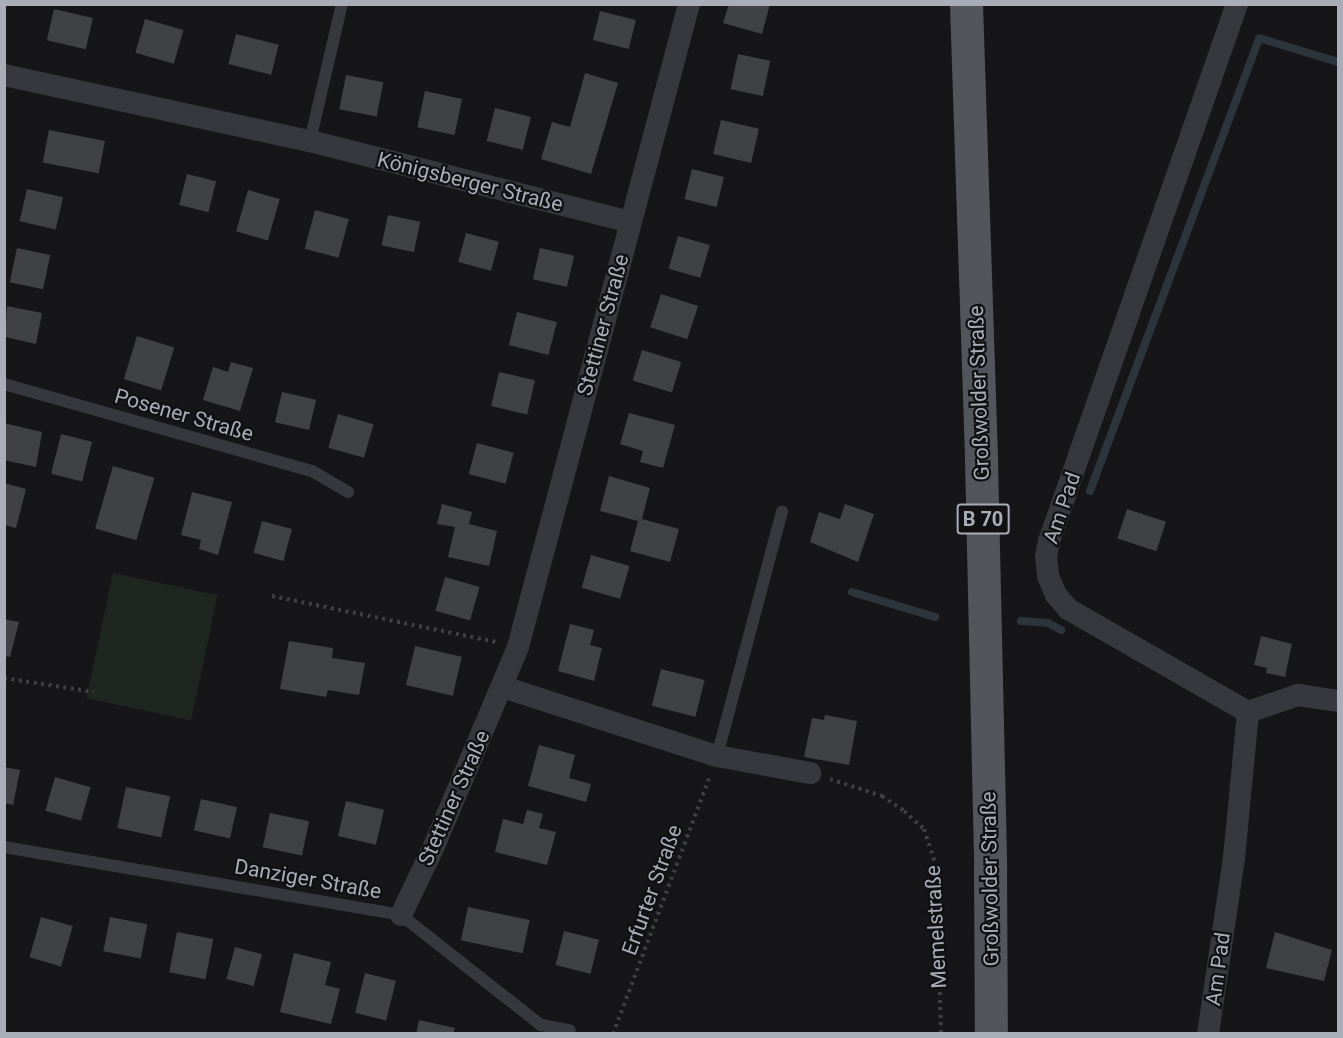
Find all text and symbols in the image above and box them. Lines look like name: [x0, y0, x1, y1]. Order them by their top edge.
street label: Königsberger Straße: [375, 147, 565, 217]
street label: Stettiner Straße: [572, 251, 634, 399]
street label: Großwolder Straße: [963, 305, 995, 481]
street label: Posener Straße: [112, 383, 256, 447]
street label: Am Pad: [1038, 469, 1086, 547]
road number: B 70: [956, 502, 1010, 536]
street label: Stettiner Straße: [413, 726, 495, 870]
street label: Großwolder Straße: [976, 791, 1004, 967]
street label: Erfurter Straße: [617, 821, 687, 959]
street label: Danziger Straße: [233, 854, 383, 904]
street label: Memelstraße: [920, 865, 952, 989]
street label: Am Pad: [1200, 931, 1236, 1007]

